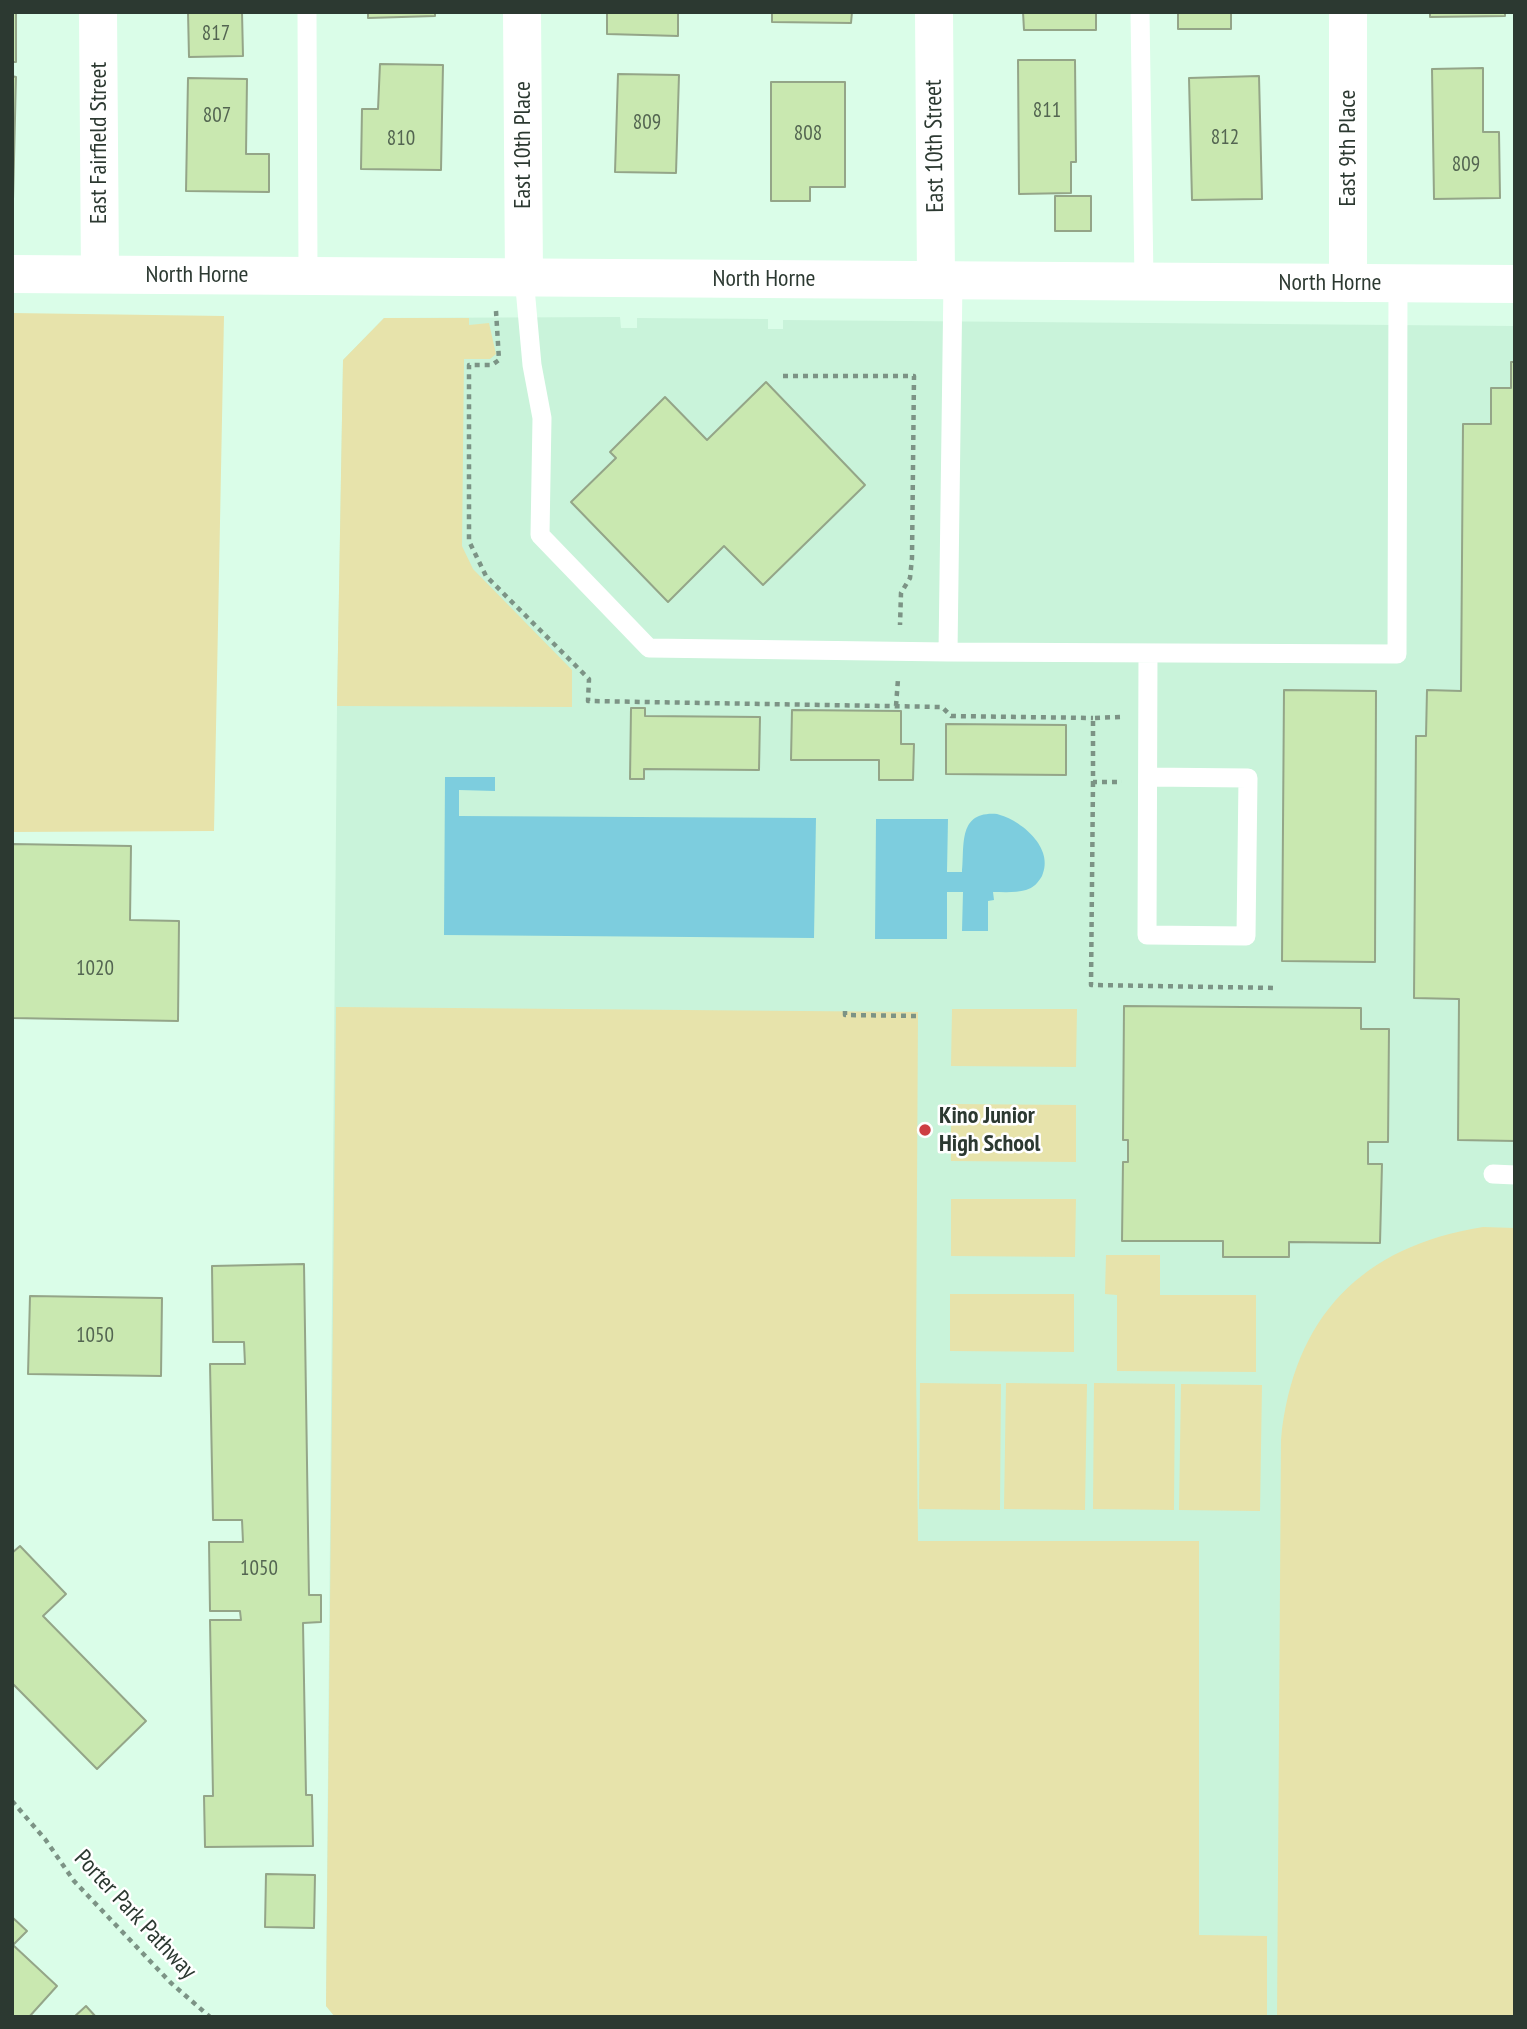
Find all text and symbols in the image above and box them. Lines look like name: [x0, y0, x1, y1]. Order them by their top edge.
house number: 817: [202, 21, 230, 47]
street label: East Fairfield Street: [85, 62, 113, 224]
street label: East 10th Street: [919, 79, 951, 213]
street label: East 10th Place: [509, 81, 537, 209]
street label: East 9th Place: [1334, 90, 1362, 206]
house number: 811: [1033, 98, 1061, 124]
house number: 807: [203, 103, 231, 129]
house number: 809: [633, 110, 661, 136]
house number: 808: [794, 121, 822, 147]
house number: 812: [1211, 125, 1239, 151]
house number: 810: [387, 126, 415, 152]
house number: 809: [1452, 152, 1480, 178]
street label: North Horne: [146, 261, 248, 289]
street label: North Horne: [713, 265, 815, 293]
street label: North Horne: [1279, 269, 1381, 297]
house number: 1020: [76, 956, 114, 982]
place label: Kino Junior High School: [939, 1102, 1040, 1158]
marker: Kino Junior High School: [917, 1122, 933, 1138]
house number: 1050: [76, 1323, 114, 1349]
house number: 1050: [240, 1556, 278, 1582]
street label: Porter Park Pathway: [68, 1844, 202, 1986]

